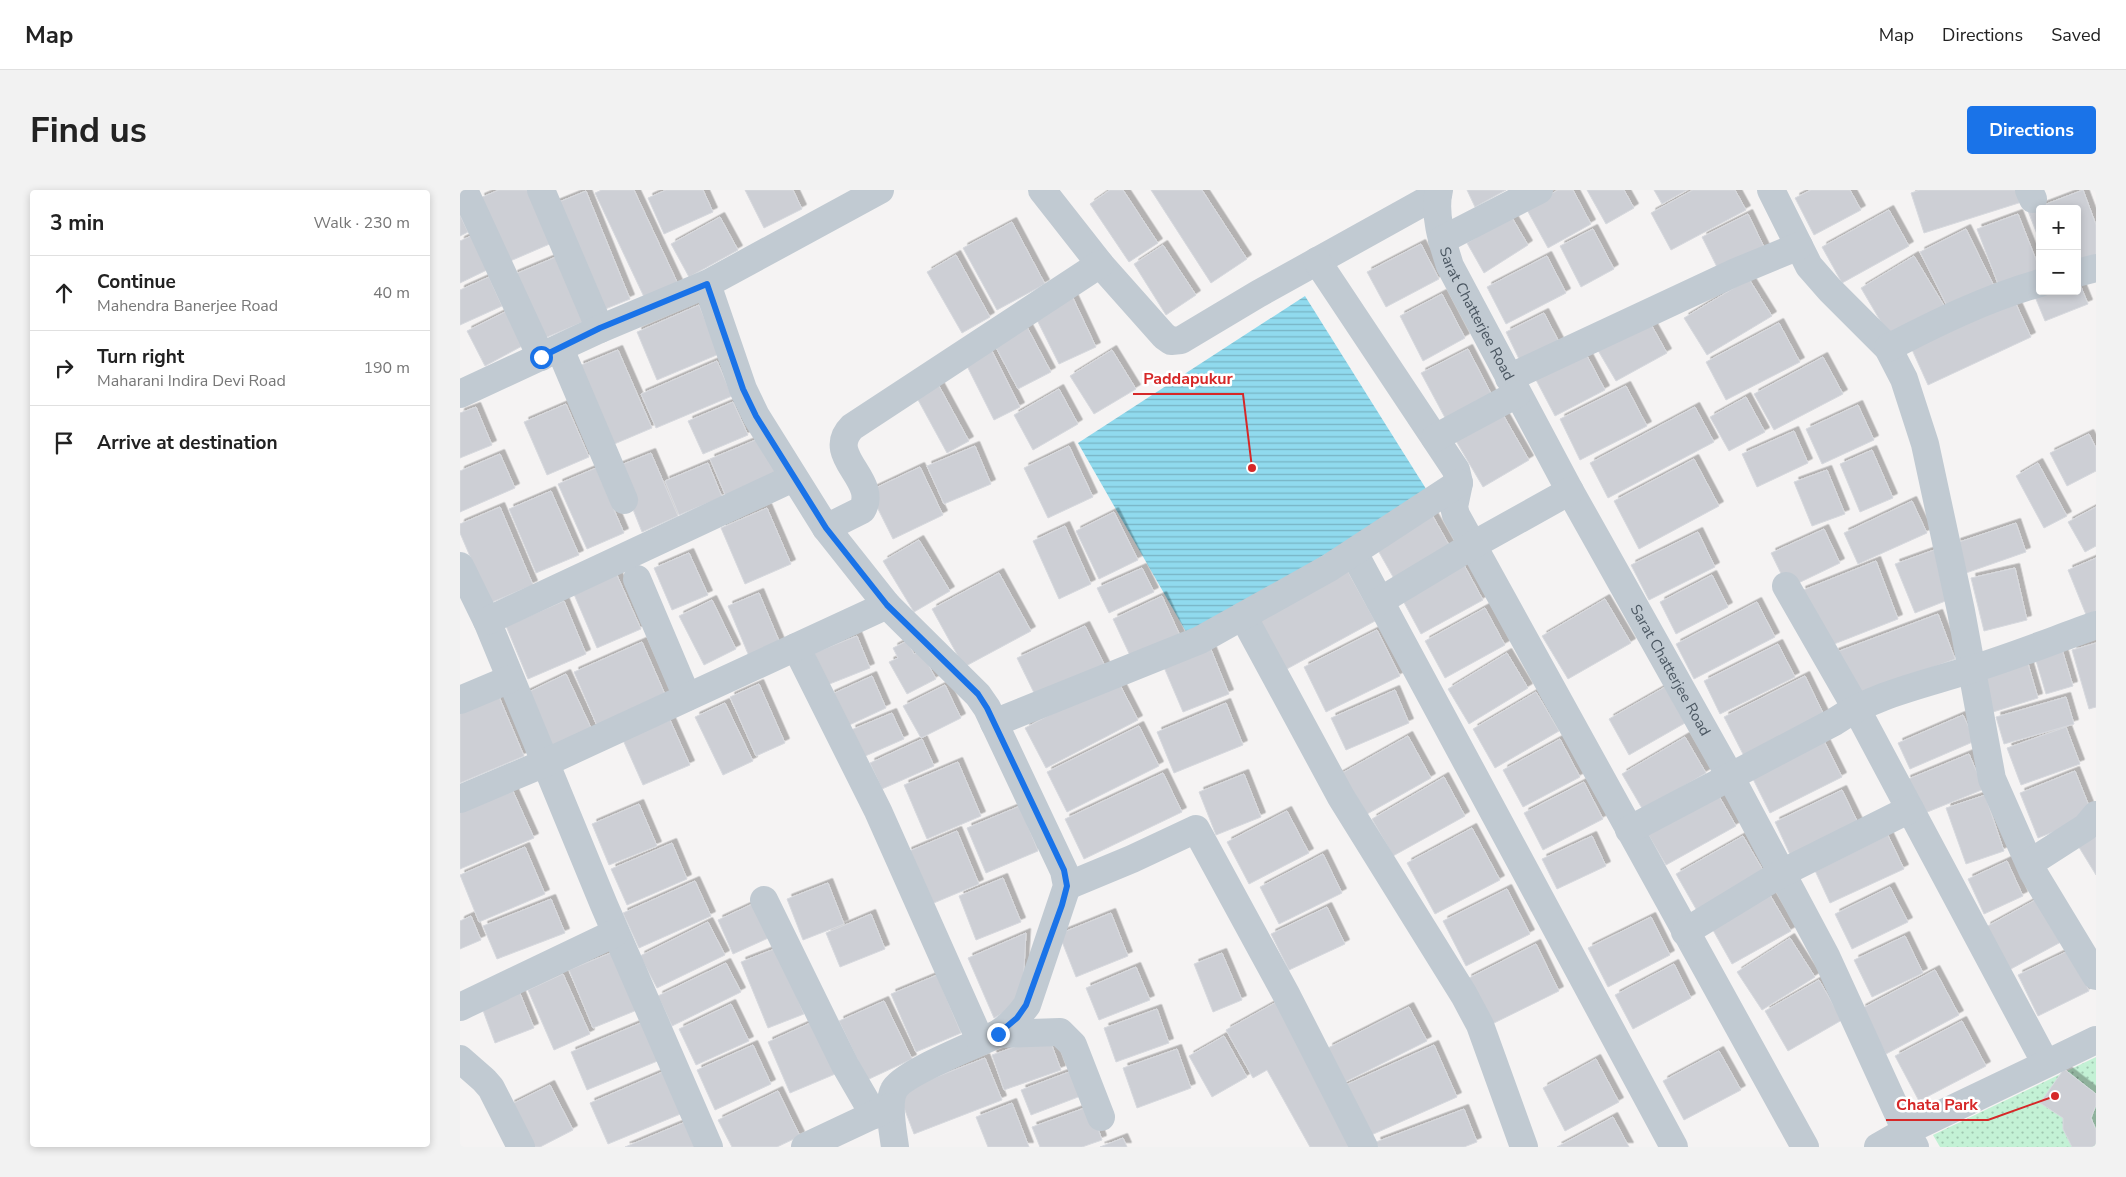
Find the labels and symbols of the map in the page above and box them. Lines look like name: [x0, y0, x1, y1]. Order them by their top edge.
street label: Sarat Chatterjee Road: [1435, 244, 1519, 384]
route start: [530, 346, 553, 369]
callout: Paddapukur: [1133, 363, 1243, 394]
text: Paddapukur: [1143, 368, 1234, 390]
street label: Sarat Chatterjee Road: [1626, 601, 1715, 739]
route end: [987, 1023, 1010, 1046]
callout: Chata Park: [1886, 1089, 1988, 1120]
text: Chata Park: [1896, 1094, 1978, 1116]

